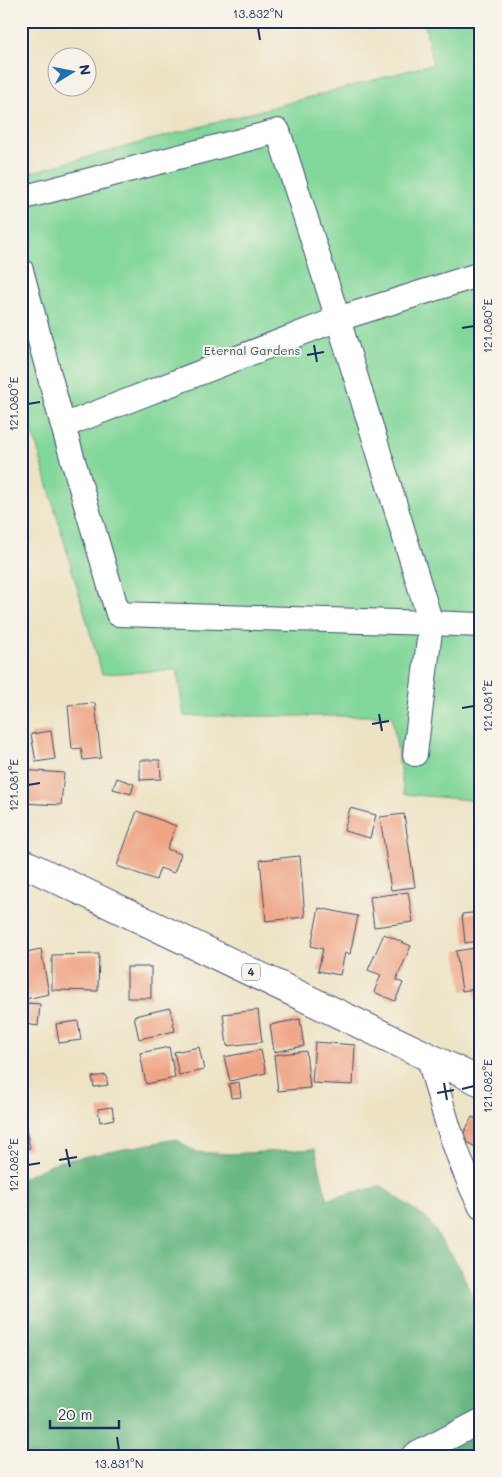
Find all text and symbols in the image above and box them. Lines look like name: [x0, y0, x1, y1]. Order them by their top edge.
text: 13.832°N: [233, 5, 283, 21]
north arrow: [48, 48, 98, 98]
text: N: [75, 63, 96, 77]
text: 121.080°E: [479, 299, 495, 353]
park label: Eternal Gardens: [204, 342, 300, 358]
text: 121.080°E: [5, 377, 21, 431]
text: 121.081°E: [479, 680, 495, 732]
text: 121.081°E: [5, 759, 21, 811]
road number: 4: [242, 964, 260, 980]
text: 121.082°E: [479, 1059, 495, 1113]
text: 121.082°E: [5, 1138, 21, 1192]
scale bar: [50, 1397, 119, 1429]
text: 20 m: [58, 1404, 92, 1424]
text: 13.831°N: [94, 1455, 144, 1471]

